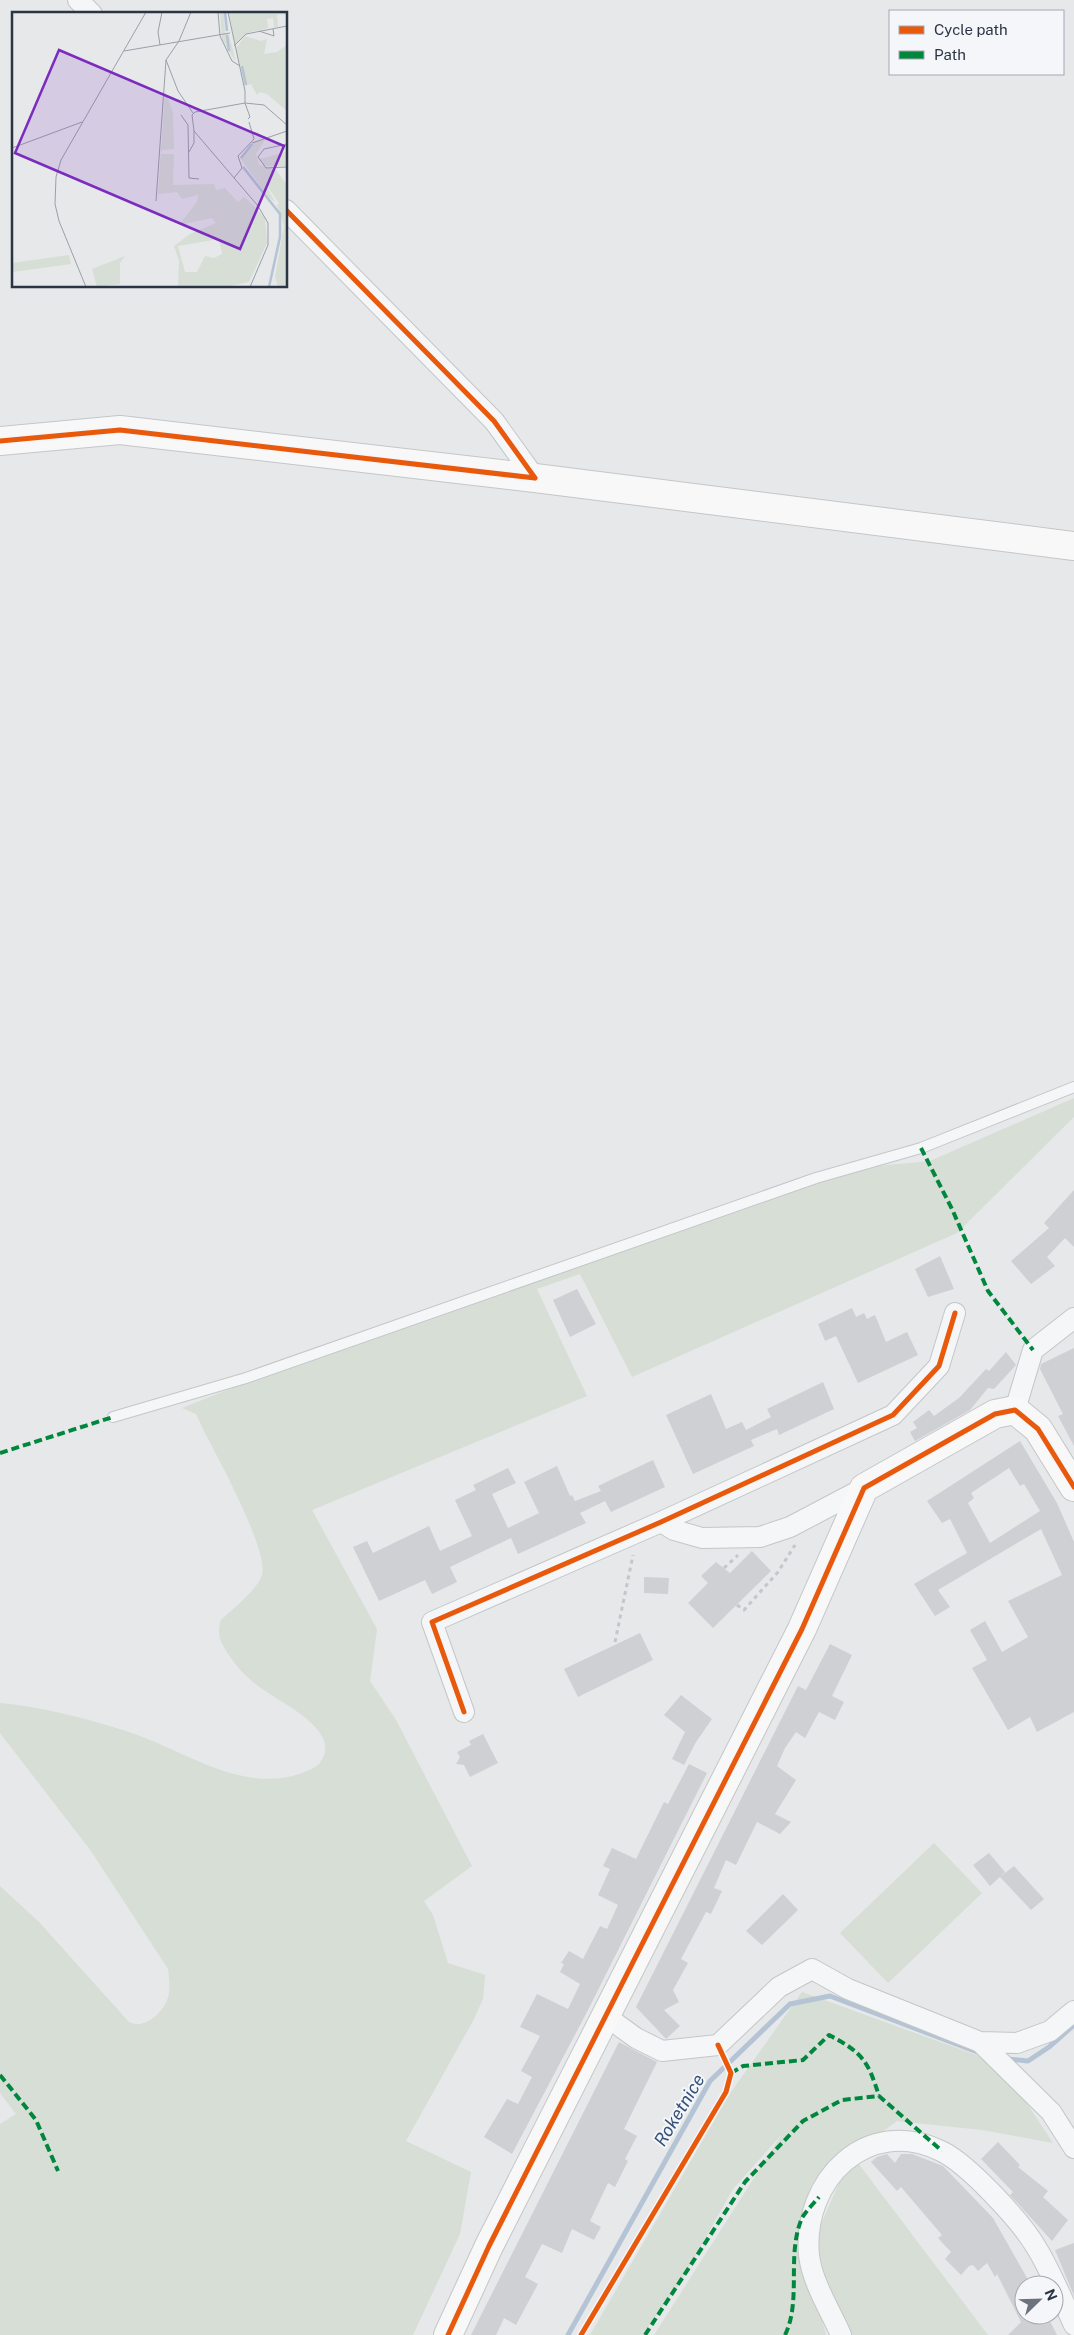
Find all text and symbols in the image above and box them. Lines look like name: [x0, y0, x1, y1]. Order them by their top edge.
legend: [889, 10, 1064, 75]
inset map: [12, 12, 288, 288]
text: Cycle path: [934, 21, 1008, 38]
text: Path: [934, 46, 966, 63]
water label: Roketnice: [649, 2070, 709, 2150]
north arrow: [1014, 2275, 1064, 2325]
text: N: [1041, 2287, 1060, 2303]

